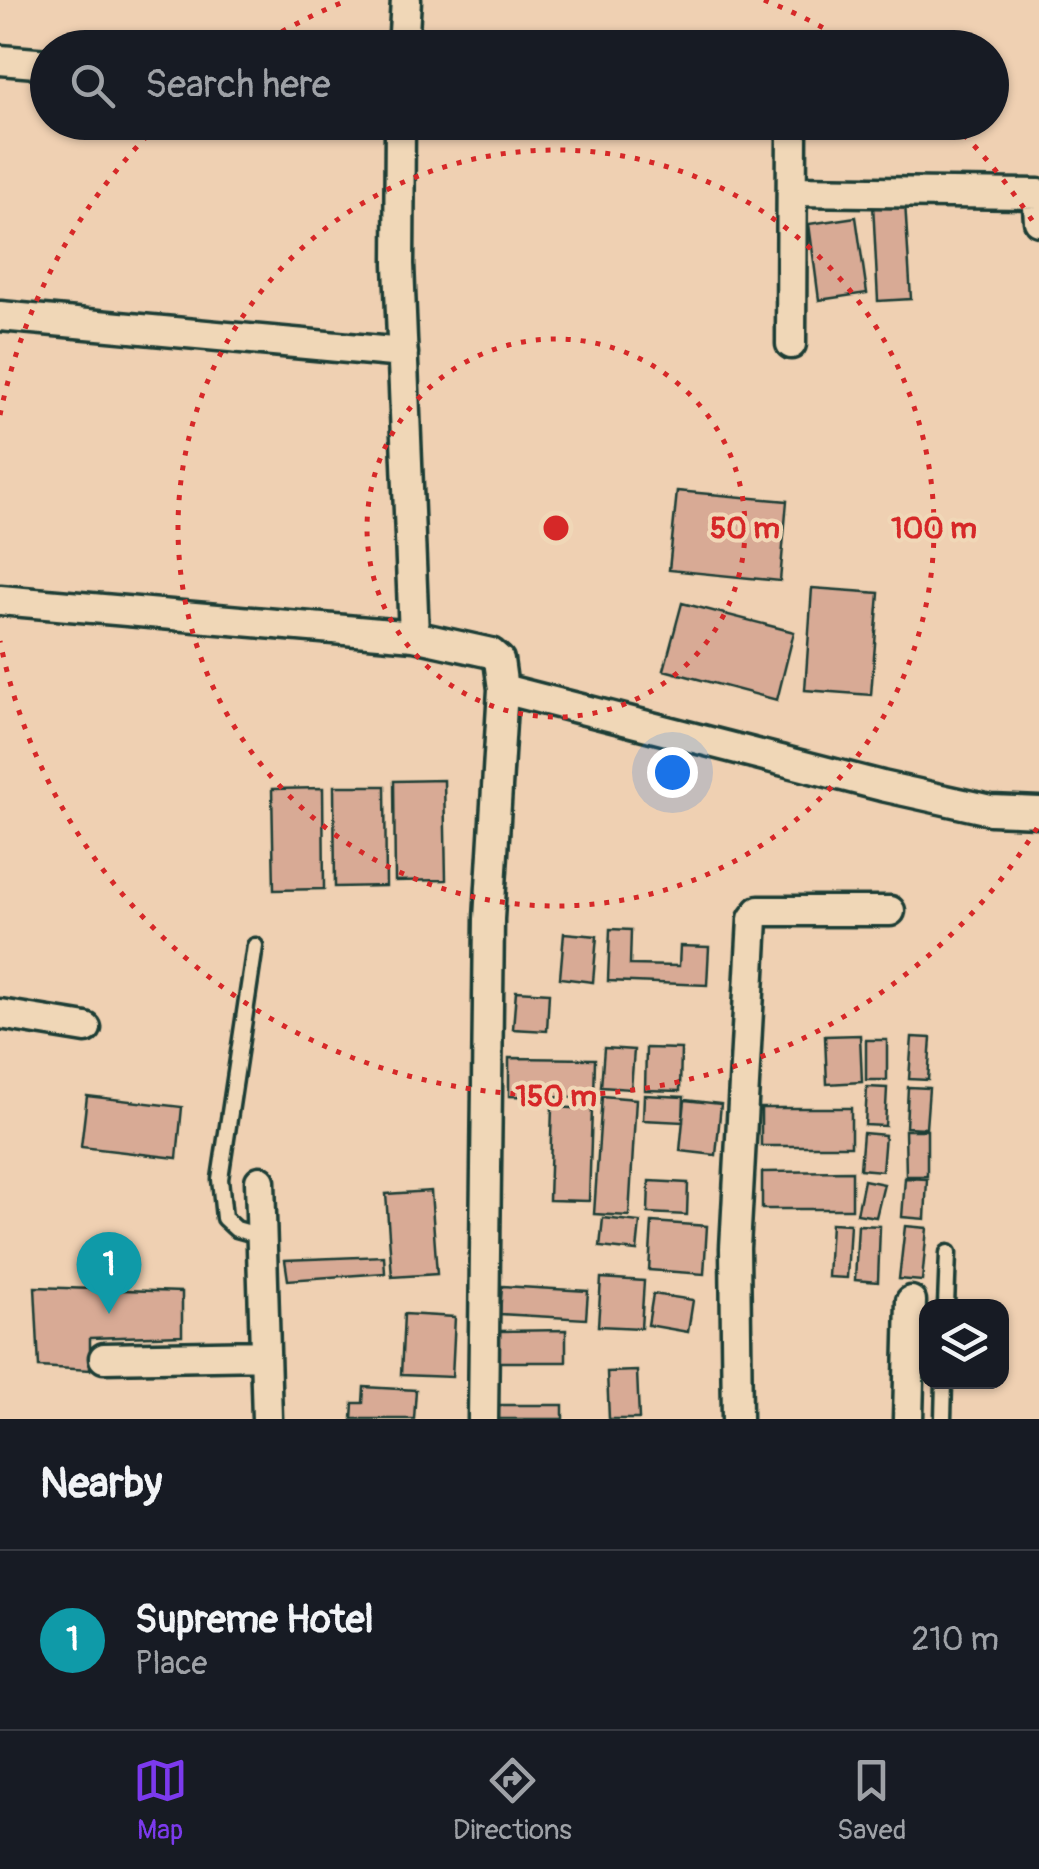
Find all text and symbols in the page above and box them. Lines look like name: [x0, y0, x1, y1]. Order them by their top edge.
search box: [30, 30, 1009, 140]
icon: search: [65, 58, 120, 113]
text: Search here: [145, 61, 331, 109]
centre of rings: [538, 510, 574, 546]
text: 50 m: [710, 510, 780, 547]
text: 100 m: [891, 510, 977, 547]
your location: [647, 747, 698, 798]
text: 150 m: [515, 1078, 597, 1115]
pin: 1: [76, 1232, 142, 1314]
map controls: [919, 1299, 1009, 1389]
button: layers: [919, 1299, 1009, 1389]
text: Nearby: [40, 1458, 162, 1510]
text: Supreme Hotel: [135, 1596, 374, 1644]
text: 1: [66, 1620, 79, 1660]
text: 210 m: [911, 1620, 999, 1660]
text: Place: [135, 1644, 207, 1684]
tab: Map: [133, 1753, 188, 1848]
tab: Directions: [453, 1753, 572, 1848]
tab: Saved: [837, 1753, 906, 1848]

